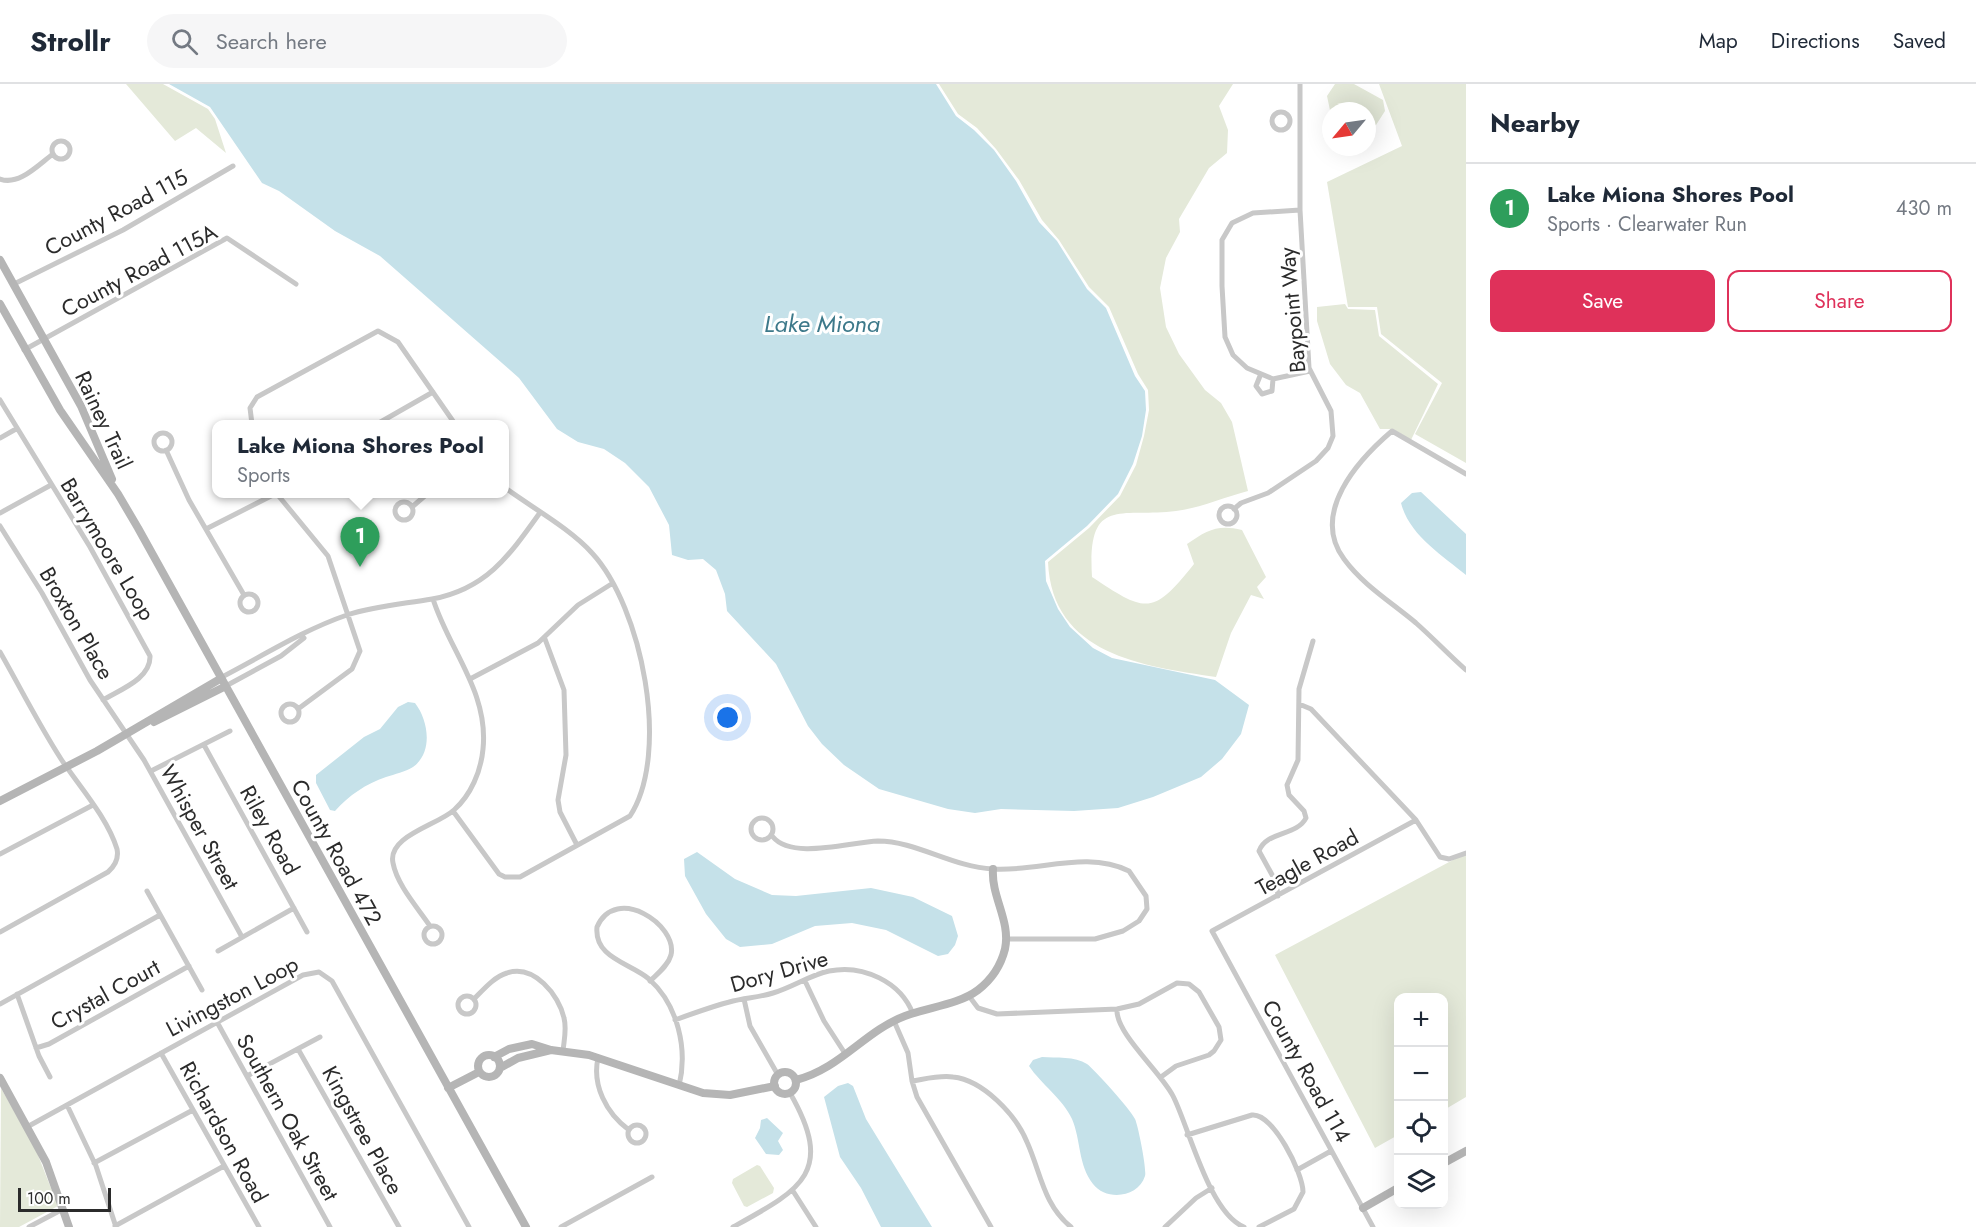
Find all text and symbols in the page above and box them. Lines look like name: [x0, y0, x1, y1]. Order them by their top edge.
search box: [147, 14, 567, 68]
text: Strollr: [30, 21, 111, 62]
icon: search: [168, 25, 201, 58]
text: Search here: [216, 25, 327, 57]
text: Map: [1699, 26, 1738, 56]
text: Directions: [1771, 26, 1860, 56]
text: Saved: [1893, 26, 1946, 56]
north arrow: [1322, 102, 1376, 156]
text: Nearby: [1490, 104, 1579, 142]
street label: County Road 115: [39, 161, 193, 263]
text: Lake Miona Shores Pool: [1547, 178, 1794, 210]
text: 1: [1504, 194, 1515, 223]
text: 430 m: [1896, 194, 1952, 223]
text: Sports · Clearwater Run: [1547, 210, 1747, 239]
street label: County Road 115A: [55, 215, 223, 325]
street label: Baypoint Way: [1271, 246, 1313, 374]
button: Save: [1490, 270, 1715, 332]
button: Share: [1727, 270, 1952, 332]
water label: Lake Miona: [764, 306, 880, 341]
street label: Rainey Trail: [67, 366, 141, 474]
popup: [212, 420, 509, 498]
text: Lake Miona Shores Pool: [237, 429, 484, 461]
text: Sports: [237, 461, 290, 490]
street label: Barrymoore Loop: [53, 472, 163, 626]
pin: 1: [340, 518, 380, 567]
street label: Broxton Place: [32, 561, 122, 685]
your location: [713, 703, 742, 732]
street label: Whisper Street: [152, 759, 248, 896]
street label: County Road 472: [284, 773, 390, 931]
street label: Riley Road: [232, 779, 308, 881]
street label: Teagle Road: [1250, 821, 1364, 903]
street label: Dory Drive: [726, 942, 832, 1000]
street label: Livingston Loop: [160, 948, 304, 1044]
street label: Crystal Court: [44, 950, 166, 1037]
map controls: [1394, 993, 1448, 1209]
button: +: [1394, 993, 1448, 1047]
street label: County Road 114: [1255, 994, 1359, 1148]
street label: Southern Oak Street: [229, 1028, 347, 1207]
button: −: [1394, 1047, 1448, 1101]
street label: Richardson Road: [172, 1055, 276, 1209]
street label: Kingstree Place: [314, 1060, 412, 1200]
button: locate: [1394, 1101, 1448, 1155]
button: layers: [1394, 1155, 1448, 1209]
scale bar: [18, 1185, 111, 1212]
text: 100 m: [27, 1187, 71, 1210]

